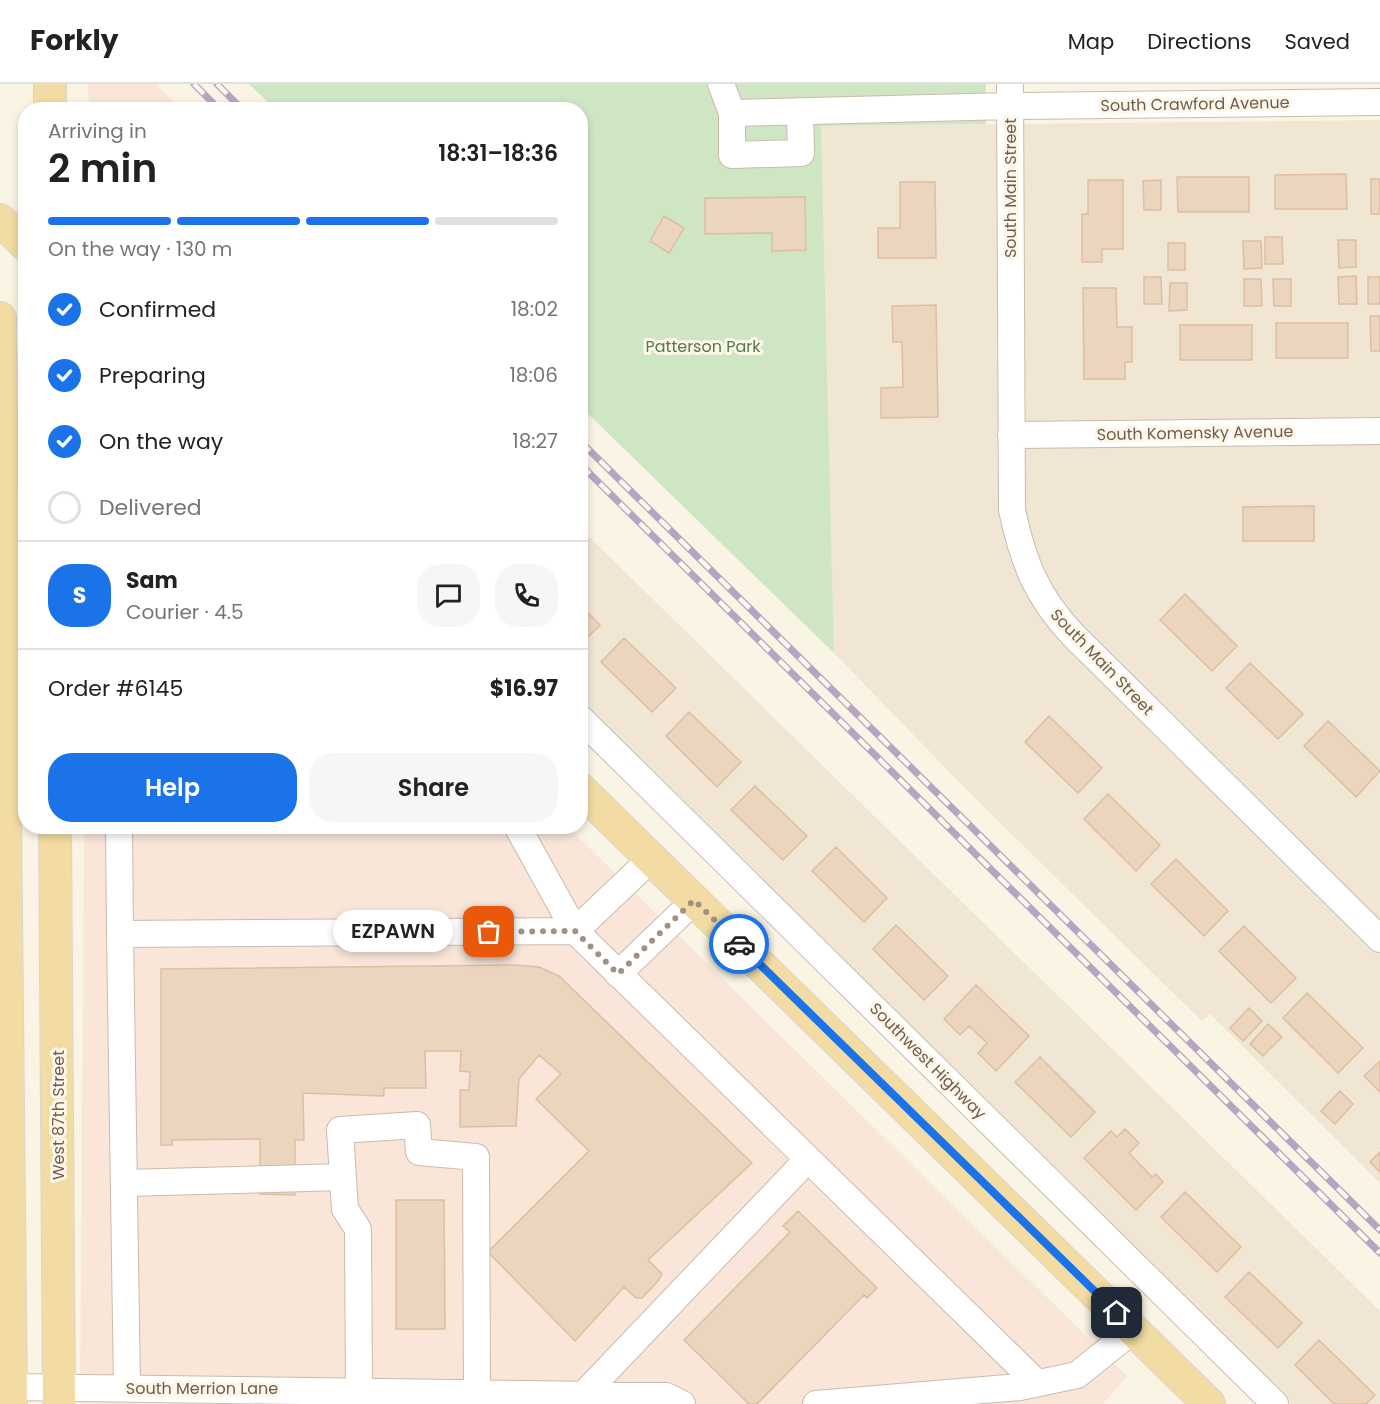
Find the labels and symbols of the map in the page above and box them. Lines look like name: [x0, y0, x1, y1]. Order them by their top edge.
street label: South Crawford Avenue: [1100, 91, 1290, 117]
street label: South Main Street: [999, 118, 1022, 258]
park label: Patterson Park: [645, 335, 761, 358]
street label: South Komensky Avenue: [1097, 420, 1294, 446]
street label: South Main Street: [1045, 604, 1159, 720]
pin: [463, 906, 514, 957]
callout: EZPAWN: [333, 911, 453, 953]
courier: [709, 914, 769, 974]
street label: Southwest Highway: [865, 998, 991, 1124]
street label: West 87th Street: [47, 1050, 70, 1180]
pin: [1091, 1287, 1142, 1338]
street label: South Merrion Lane: [126, 1377, 278, 1400]

